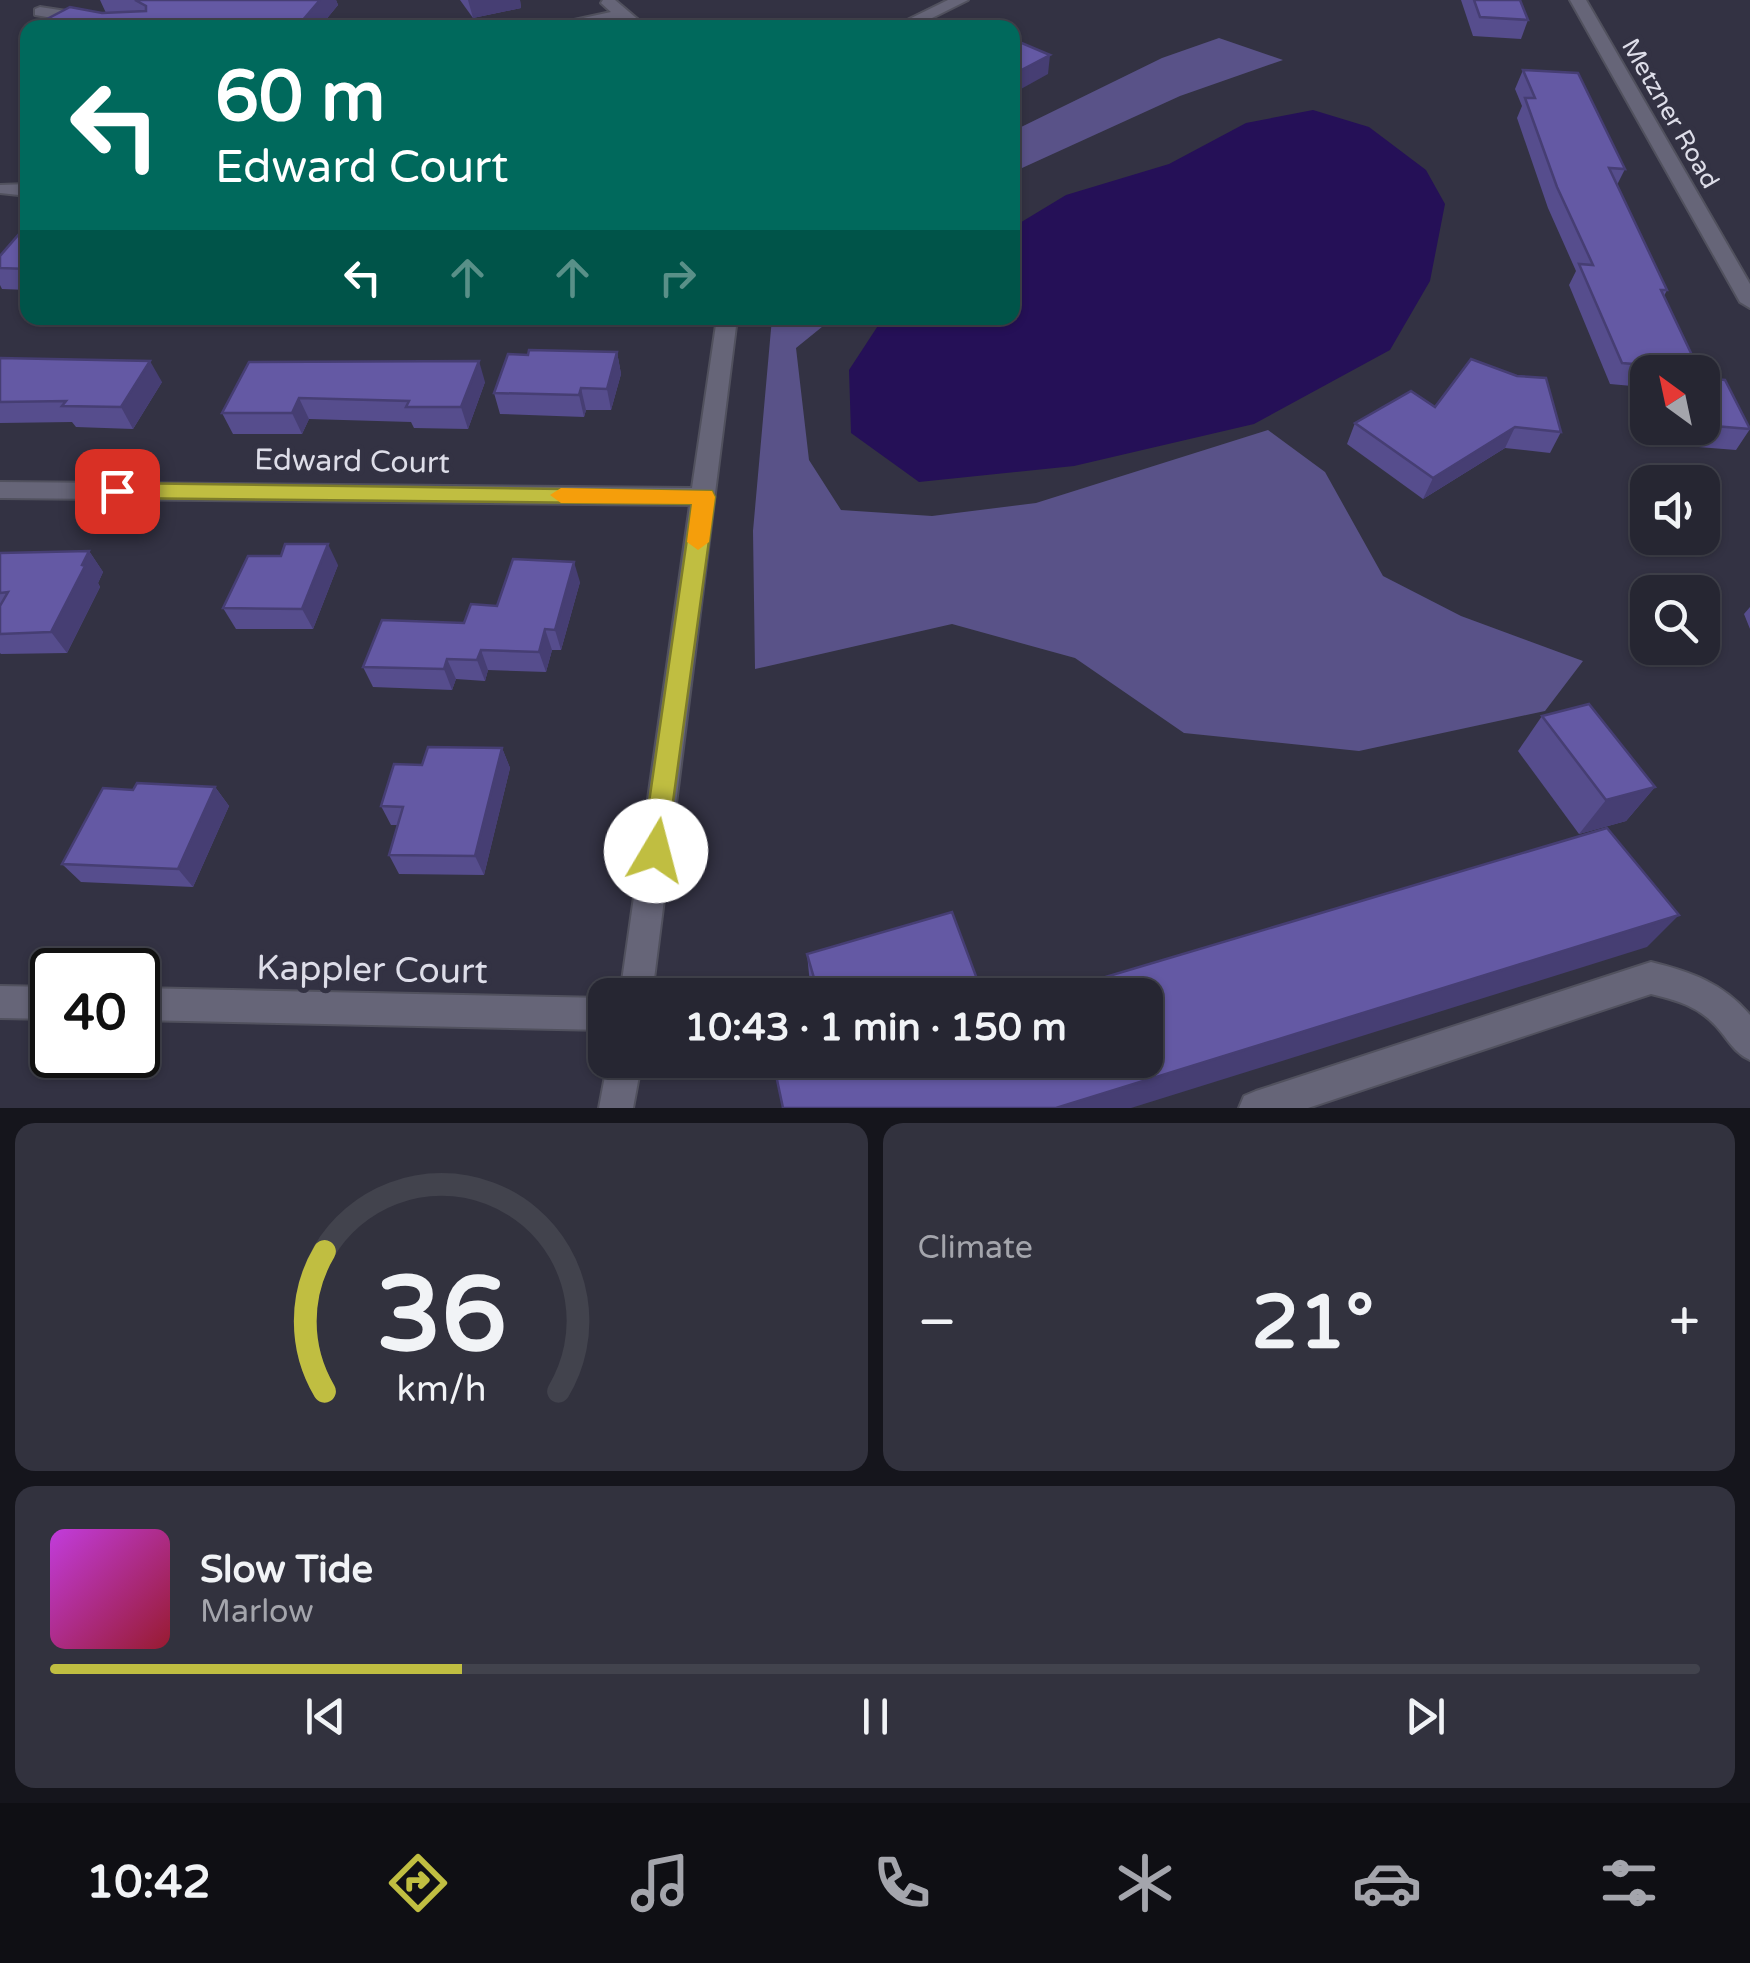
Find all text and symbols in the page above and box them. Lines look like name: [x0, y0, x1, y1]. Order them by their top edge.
street label: Metzner Road: [1615, 33, 1725, 194]
text: 60 m: [215, 56, 385, 140]
icon: left: [50, 60, 180, 190]
text: Edward Court: [215, 141, 509, 195]
icon: left: [335, 250, 390, 305]
icon: ahead: [440, 250, 495, 305]
icon: ahead: [545, 250, 600, 305]
icon: right: [650, 250, 705, 305]
north arrow: [1630, 355, 1720, 445]
map controls: [1630, 355, 1720, 665]
street label: Edward Court: [254, 441, 450, 482]
pin: [75, 449, 160, 534]
icon: arrive: [90, 464, 145, 519]
button: sound: [1630, 465, 1720, 555]
button: search: [1630, 575, 1720, 665]
position arrow: [604, 799, 708, 903]
street label: Kappler Court: [256, 947, 488, 993]
speed limit sign: 40: [30, 948, 160, 1078]
text: 10:43 · 1 min · 150 m: [684, 1005, 1067, 1051]
text: Climate: [918, 1229, 1033, 1267]
text: 36: [376, 1254, 507, 1379]
text: 21°: [1252, 1278, 1374, 1368]
text: −: [918, 1290, 957, 1356]
text: +: [1669, 1290, 1700, 1356]
text: km/h: [396, 1368, 486, 1411]
text: Slow Tide: [200, 1547, 373, 1593]
text: Marlow: [200, 1593, 314, 1631]
icon: previous: [298, 1689, 353, 1744]
icon: pause: [848, 1689, 903, 1744]
icon: next: [1398, 1689, 1453, 1744]
icon: directions: [383, 1848, 453, 1918]
icon: music: [625, 1848, 695, 1918]
icon: phone: [867, 1848, 937, 1918]
icon: climate: [1110, 1848, 1180, 1918]
icon: car: [1352, 1848, 1422, 1918]
icon: filters: [1594, 1848, 1664, 1918]
text: 10:42: [86, 1856, 211, 1910]

